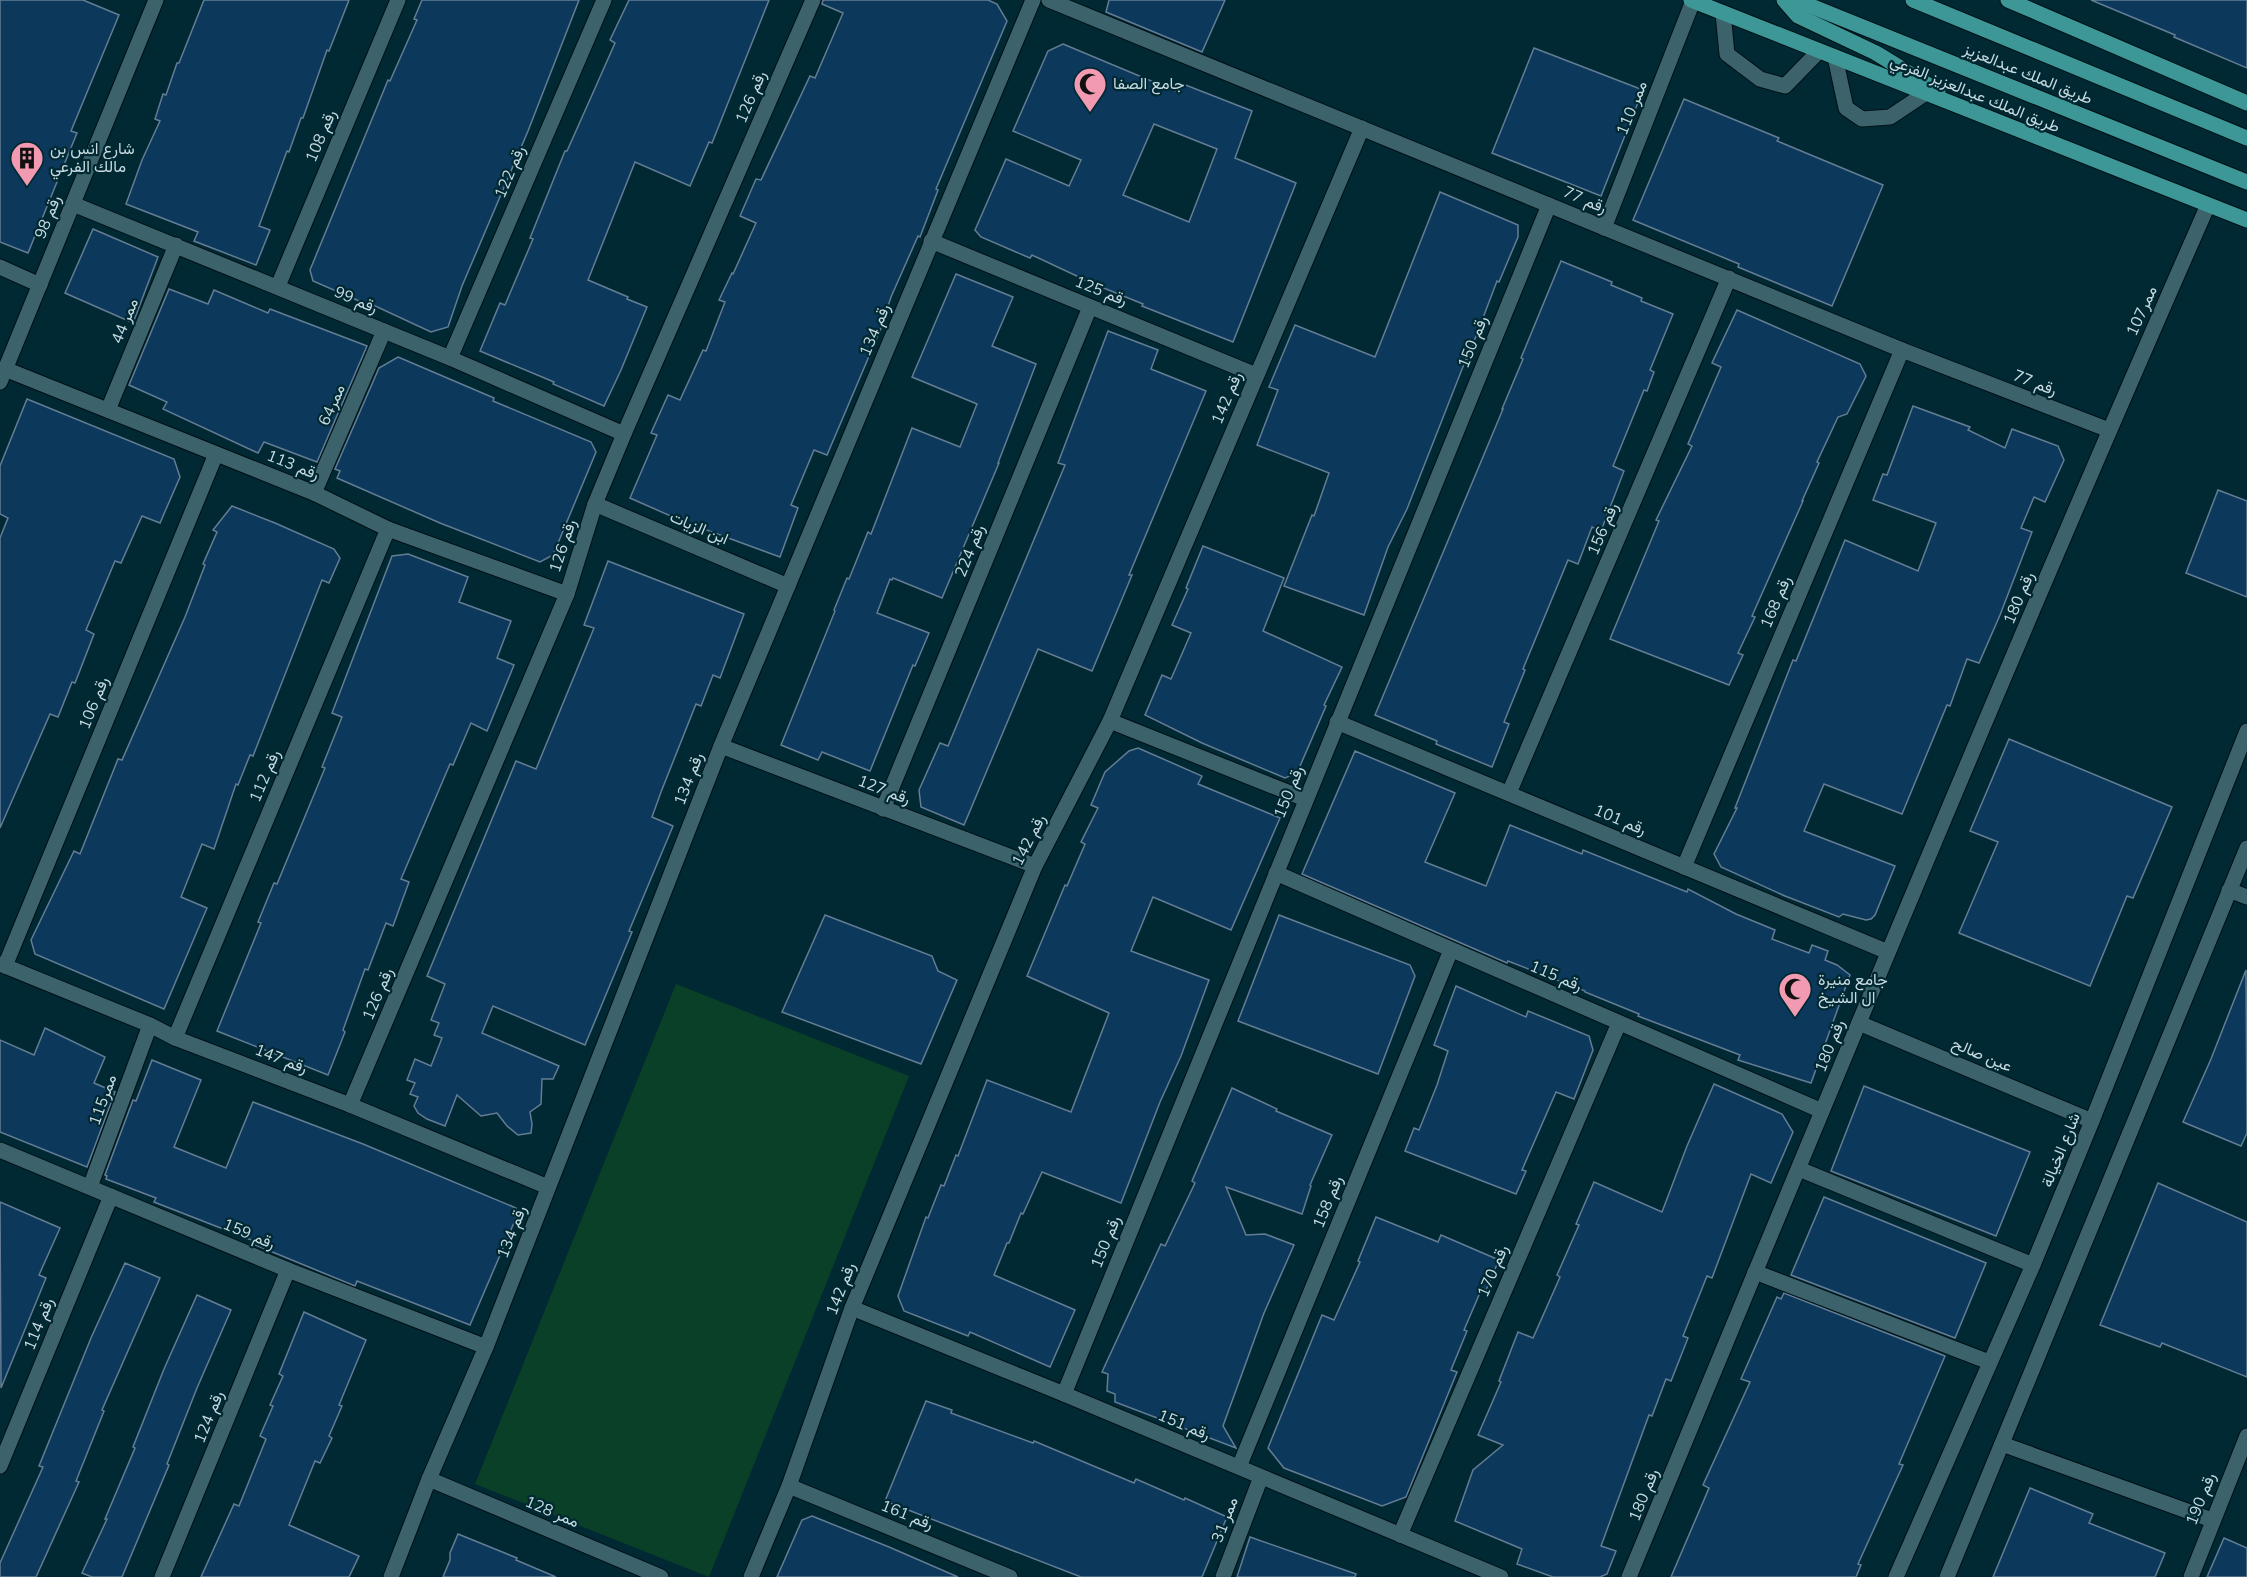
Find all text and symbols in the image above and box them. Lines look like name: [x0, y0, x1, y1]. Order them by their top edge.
street label: طريق الملك عبدالعزيز: [1959, 38, 2096, 110]
street label: طريق الملك عبدالعزيز الفرعي: [1886, 50, 2063, 140]
mosque icon: جامع الصفا: [1072, 66, 1108, 113]
street label: رقم 126: [730, 67, 772, 127]
place label: جامع الصفا: [1113, 73, 1185, 95]
street label: 110 ممر: [1611, 78, 1653, 138]
street label: رقم 108: [300, 106, 342, 166]
place label: شارع انس بن مالك الفرعي: [50, 138, 135, 180]
building icon: شارع انس بن مالك الفرعي: [9, 140, 45, 187]
street label: رقم 122: [489, 142, 531, 202]
street label: رقم 77: [1560, 181, 1610, 219]
street label: رقم 98: [29, 192, 67, 242]
street label: رقم 125: [1071, 271, 1131, 311]
street label: رقم 99: [331, 281, 381, 319]
street label: ممر107: [2121, 282, 2163, 340]
street label: ممر 44: [106, 295, 144, 347]
street label: رقم 134: [854, 300, 896, 360]
street label: رقم 150: [1453, 312, 1493, 372]
street label: رقم 77: [2010, 365, 2060, 401]
street label: رقم 142: [1206, 368, 1248, 428]
street label: ممر64: [313, 381, 351, 429]
street label: رقم 113: [263, 445, 323, 485]
street label: رقم 156: [1582, 499, 1624, 559]
street label: ابن الزيات: [666, 506, 732, 550]
street label: رقم 126: [544, 517, 582, 575]
street label: رقم 224: [950, 521, 990, 581]
street label: رقم 180: [1998, 568, 2040, 628]
street label: رقم 168: [1755, 572, 1797, 632]
street label: رقم 106: [74, 673, 114, 733]
street label: رقم 112: [244, 746, 286, 806]
street label: رقم 134: [669, 749, 709, 809]
street label: رقم 150: [1269, 762, 1309, 822]
street label: رقم 127: [854, 770, 914, 810]
street label: رقم 101: [1590, 799, 1650, 841]
street label: رقم 142: [1007, 811, 1051, 869]
street label: رقم 115: [1526, 955, 1586, 997]
street label: رقم 126: [357, 964, 399, 1024]
place label: جامع منيرة ال الشيخ: [1818, 969, 1888, 1009]
mosque icon: جامع منيرة ال الشيخ: [1777, 971, 1813, 1018]
street label: رقم 180: [1810, 1016, 1850, 1076]
street label: عين صالح: [1948, 1032, 2016, 1078]
street label: رقم 147: [251, 1039, 311, 1079]
street label: ممر115: [84, 1071, 122, 1129]
street label: شارع الخيالة: [2036, 1110, 2086, 1190]
street label: رقم 158: [1308, 1172, 1348, 1232]
street label: رقم 134: [492, 1202, 532, 1262]
street label: رقم 150: [1086, 1212, 1126, 1272]
street label: رقم 159: [219, 1213, 279, 1255]
street label: رقم 170: [1472, 1241, 1514, 1301]
street label: رقم 142: [821, 1259, 861, 1319]
street label: رقم 114: [19, 1294, 59, 1354]
street label: رقم 124: [189, 1387, 229, 1447]
street label: رقم 151: [1154, 1404, 1214, 1446]
street label: رقم 180: [1624, 1465, 1664, 1525]
street label: رقم 190: [2181, 1469, 2221, 1529]
street label: ممر 128: [522, 1491, 582, 1533]
street label: ممر 31: [1206, 1494, 1244, 1546]
street label: رقم 161: [877, 1495, 937, 1535]

